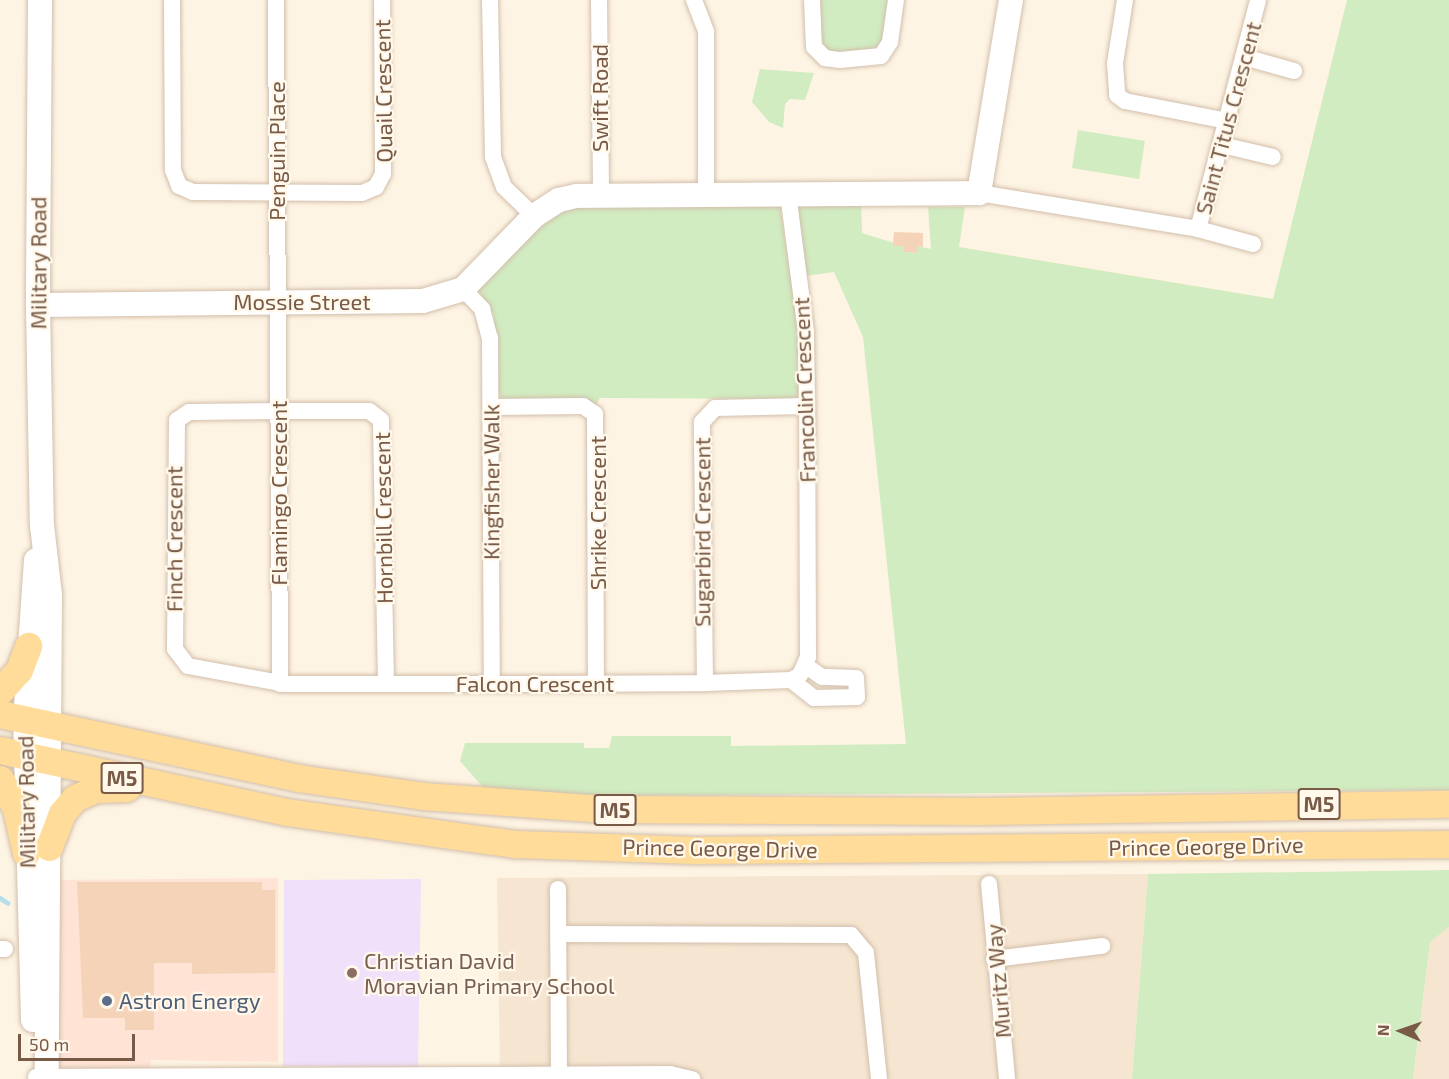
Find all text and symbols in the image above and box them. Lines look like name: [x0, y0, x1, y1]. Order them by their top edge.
street label: Quail Crescent: [369, 19, 397, 163]
street label: Saint Titus Crescent: [1190, 19, 1266, 217]
street label: Swift Road: [587, 44, 613, 152]
street label: Penguin Place: [264, 81, 290, 221]
street label: Military Road: [25, 196, 51, 330]
street label: Mossie Street: [233, 289, 371, 315]
street label: Francolin Crescent: [788, 297, 820, 483]
street label: Flamingo Crescent: [266, 400, 292, 586]
street label: Kingfisher Walk: [478, 404, 504, 560]
street label: Hornbill Crescent: [368, 432, 398, 604]
street label: Shrike Crescent: [585, 436, 611, 590]
street label: Sugarbird Crescent: [689, 437, 715, 627]
street label: Finch Crescent: [161, 466, 187, 612]
street label: Falcon Crescent: [456, 671, 614, 697]
street label: Military Road: [12, 735, 40, 869]
road number: M5: [100, 760, 144, 796]
road number: M5: [1296, 786, 1342, 822]
road number: M5: [592, 792, 638, 828]
street label: Prince George Drive: [1108, 831, 1304, 861]
street label: Prince George Drive: [622, 833, 818, 863]
street label: Muritz Way: [980, 923, 1016, 1039]
place label: Christian David Moravian Primary School: [364, 947, 615, 998]
marker: Christian David Moravian Primary School: [345, 966, 359, 980]
place label: Astron Energy: [119, 988, 261, 1014]
marker: Astron Energy: [100, 994, 114, 1008]
north arrow: [1371, 1001, 1431, 1061]
scale bar: [21, 1022, 138, 1060]
text: N: [1373, 1024, 1392, 1036]
text: 50 m: [29, 1033, 69, 1055]

